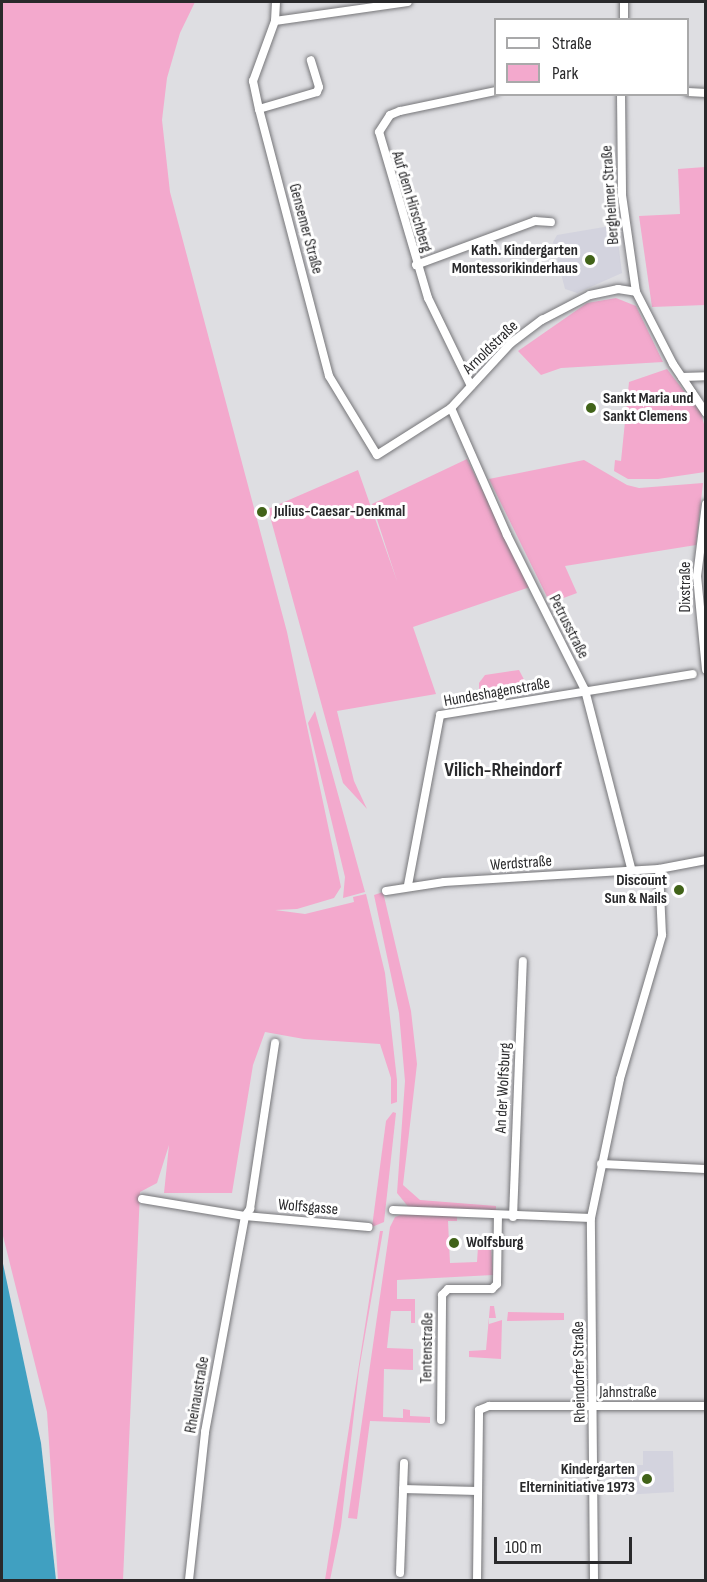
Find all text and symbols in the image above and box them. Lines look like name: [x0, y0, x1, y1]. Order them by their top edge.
legend: [494, 18, 689, 96]
text: Straße: [552, 33, 592, 54]
text: Park: [552, 63, 578, 84]
street label: Bergheimer Straße: [598, 145, 624, 245]
street label: Auf dem Hirschberg: [387, 149, 435, 255]
street label: Gensemer Straße: [284, 182, 326, 276]
place label: Kath. Kindergarten Montessorikinderhaus: [452, 241, 578, 279]
marker: Kath. Kindergarten Montessorikinderhaus: [583, 253, 597, 267]
street label: Arnoldstraße: [459, 317, 523, 379]
place label: Sankt Maria und Sankt Clemens: [603, 389, 693, 427]
marker: Sankt Maria und Sankt Clemens: [584, 401, 598, 415]
place label: Julius-Caesar-Denkmal: [274, 502, 405, 522]
marker: Julius-Caesar-Denkmal: [255, 505, 269, 519]
street label: Dixstraße: [676, 561, 696, 613]
street label: Petrusstraße: [544, 592, 592, 662]
street label: Hundeshagenstraße: [442, 674, 552, 712]
district label: Vilich-Rheindorf: [444, 758, 562, 782]
street label: Werdstraße: [489, 852, 553, 876]
place label: Discount Sun & Nails: [604, 871, 667, 909]
marker: Discount Sun & Nails: [672, 883, 686, 897]
street label: An der Wolfsburg: [492, 1042, 516, 1134]
street label: Wolfsgasse: [277, 1196, 339, 1220]
place label: Wolfsburg: [466, 1233, 523, 1253]
marker: Wolfsburg: [447, 1236, 461, 1250]
street label: Tentenstraße: [418, 1312, 438, 1384]
street label: Rheindorfer Straße: [570, 1321, 590, 1423]
street label: Rheinaustraße: [182, 1355, 214, 1435]
street label: Jahnstraße: [599, 1383, 657, 1403]
place label: Kindergarten Elterninitiative 1973: [520, 1460, 635, 1498]
marker: Kindergarten Elterninitiative 1973: [640, 1472, 654, 1486]
scale bar: [497, 1525, 635, 1563]
text: 100 m: [505, 1537, 542, 1558]

